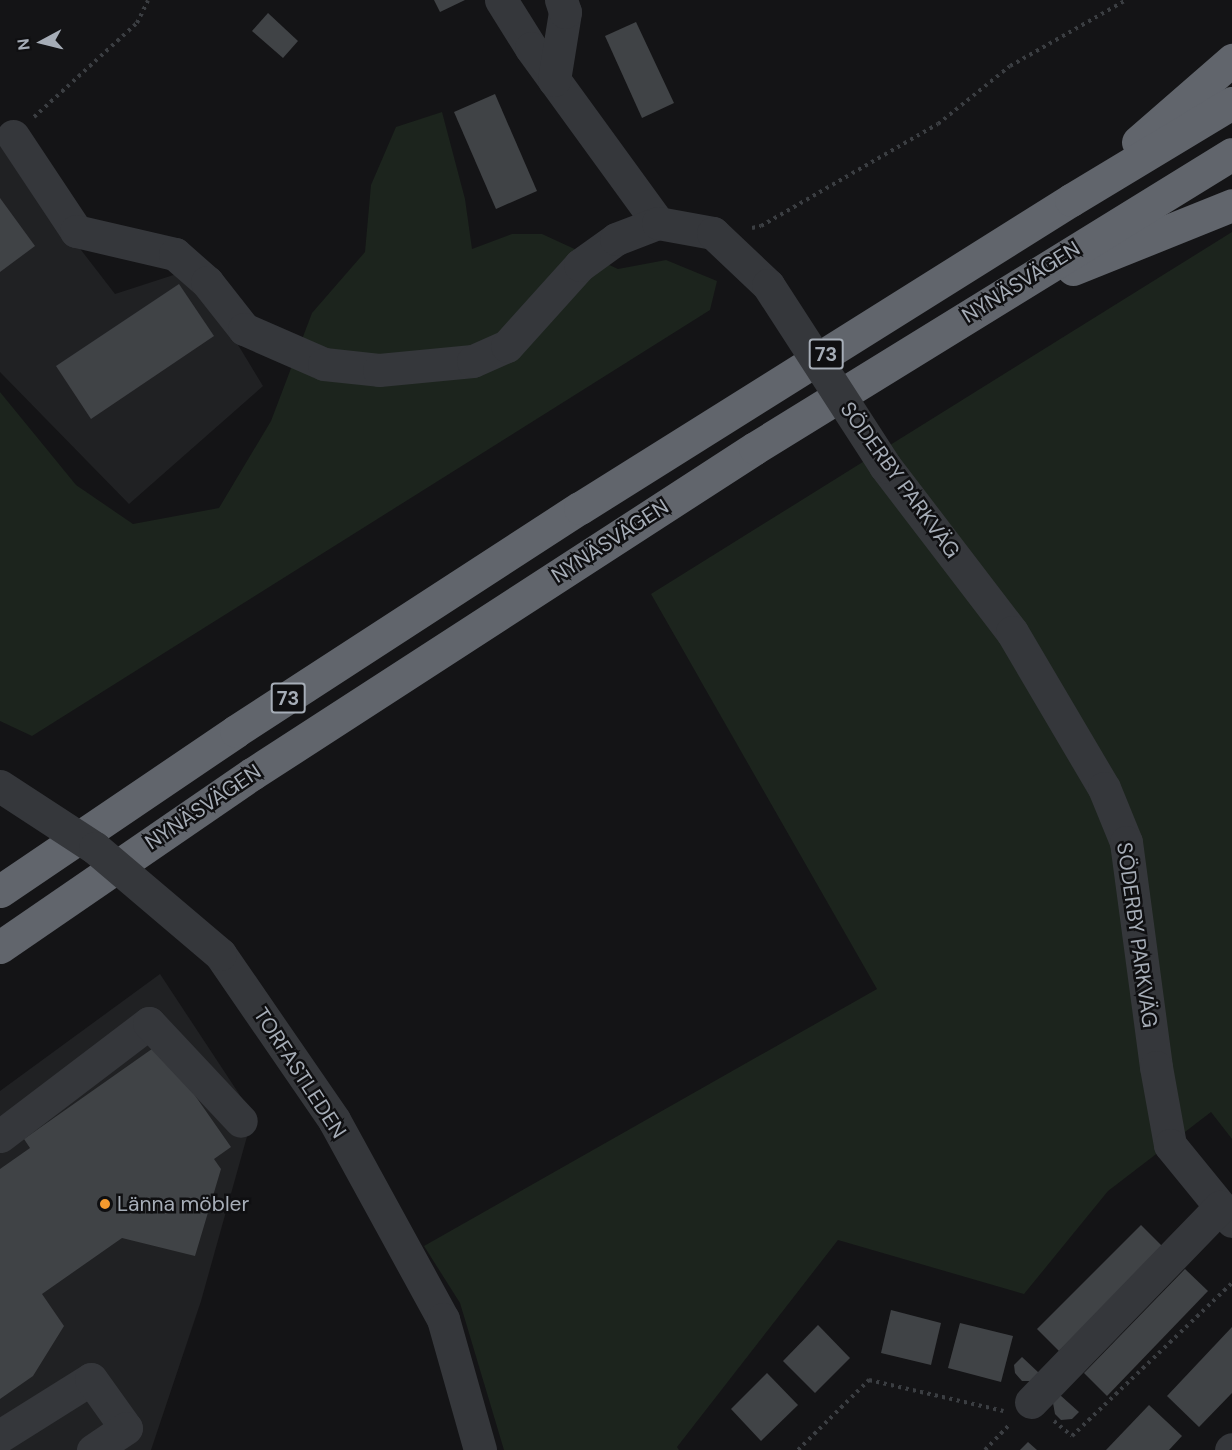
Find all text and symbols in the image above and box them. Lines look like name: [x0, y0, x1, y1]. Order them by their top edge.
north arrow: [12, 12, 72, 72]
text: N: [13, 37, 35, 51]
street label: NYNÄSVÄGEN: [957, 236, 1085, 328]
road number: 73: [808, 337, 844, 371]
street label: SÖDERBY PARKVÄG: [835, 397, 965, 563]
street label: NYNÄSVÄGEN: [547, 494, 673, 588]
road number: 73: [270, 681, 306, 715]
street label: NYNÄSVÄGEN: [140, 759, 266, 855]
street label: SÖDERBY PARKVÄG: [1112, 841, 1162, 1029]
street label: TORFASTLEDEN: [248, 1003, 352, 1143]
place label: Länna möbler: [117, 1191, 249, 1217]
marker: Länna möbler: [98, 1197, 112, 1211]

